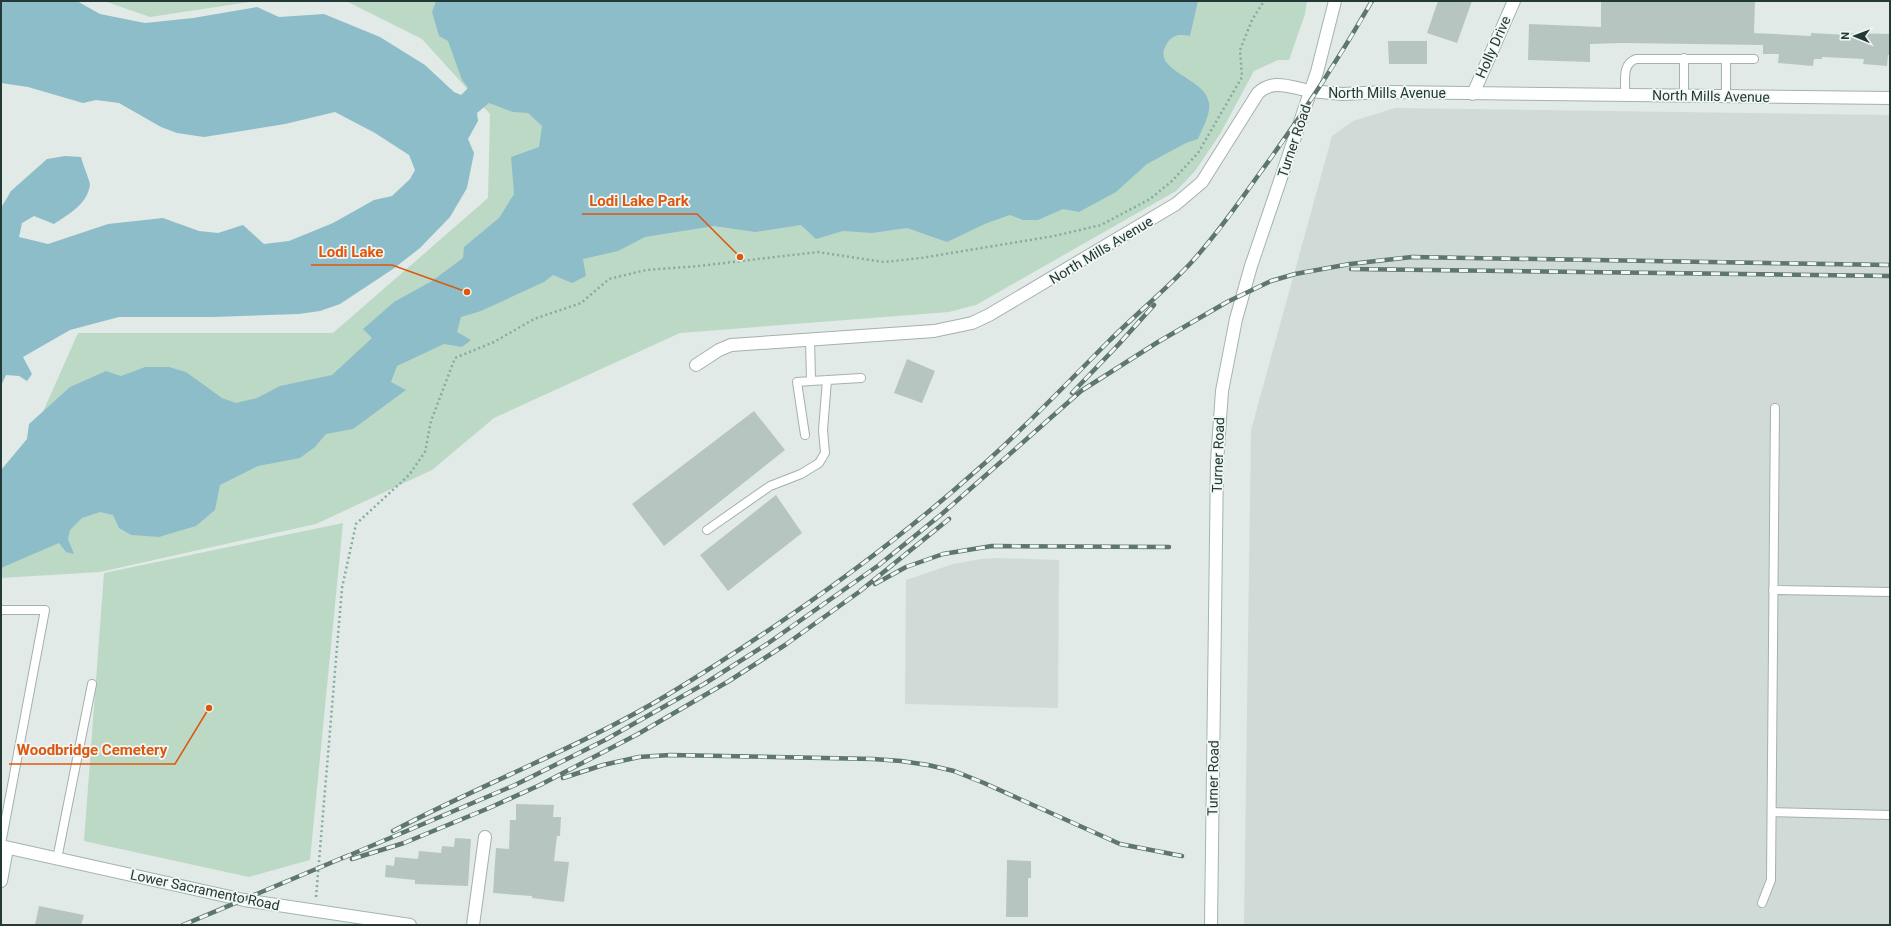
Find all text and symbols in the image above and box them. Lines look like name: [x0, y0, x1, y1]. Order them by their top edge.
street label: Holly Drive: [1472, 13, 1514, 81]
north arrow: [1835, 16, 1875, 56]
text: N: [1839, 32, 1852, 40]
street label: North Mills Avenue: [1328, 85, 1446, 101]
street label: North Mills Avenue: [1652, 87, 1770, 105]
street label: Turner Road: [1274, 103, 1314, 179]
callout: Lodi Lake Park: [582, 187, 697, 214]
text: Lodi Lake Park: [589, 192, 690, 210]
street label: North Mills Avenue: [1046, 213, 1156, 287]
callout: Lodi Lake: [311, 238, 392, 265]
text: Lodi Lake: [319, 243, 383, 261]
street label: Turner Road: [1209, 417, 1227, 493]
callout: Woodbridge Cemetery: [9, 737, 175, 764]
street label: Turner Road: [1204, 740, 1222, 816]
text: Woodbridge Cemetery: [17, 741, 168, 759]
street label: Lower Sacramento Road: [129, 866, 281, 914]

